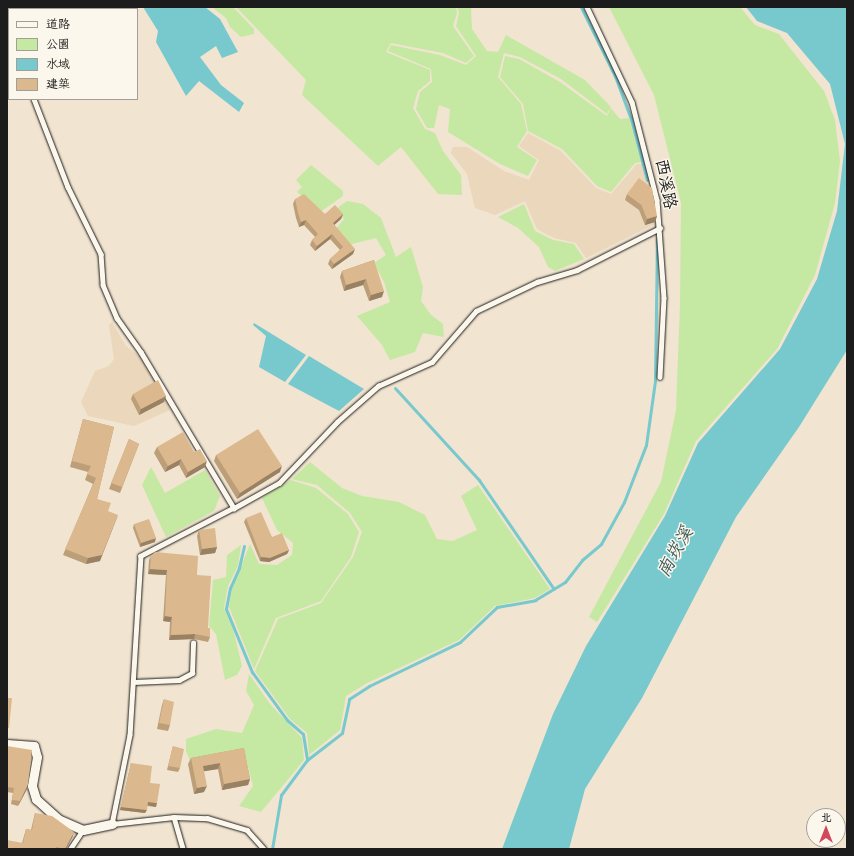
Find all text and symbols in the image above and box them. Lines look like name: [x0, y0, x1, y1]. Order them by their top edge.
legend: [8, 8, 138, 100]
text: 道路: [46, 16, 70, 32]
text: 公園: [46, 36, 70, 52]
text: 水域: [46, 56, 70, 72]
text: 建築: [46, 76, 70, 92]
street label: 西溪路: [651, 157, 681, 211]
water label: 南崁溪: [652, 523, 698, 581]
north arrow: [806, 808, 846, 848]
text: 北: [821, 810, 832, 824]

